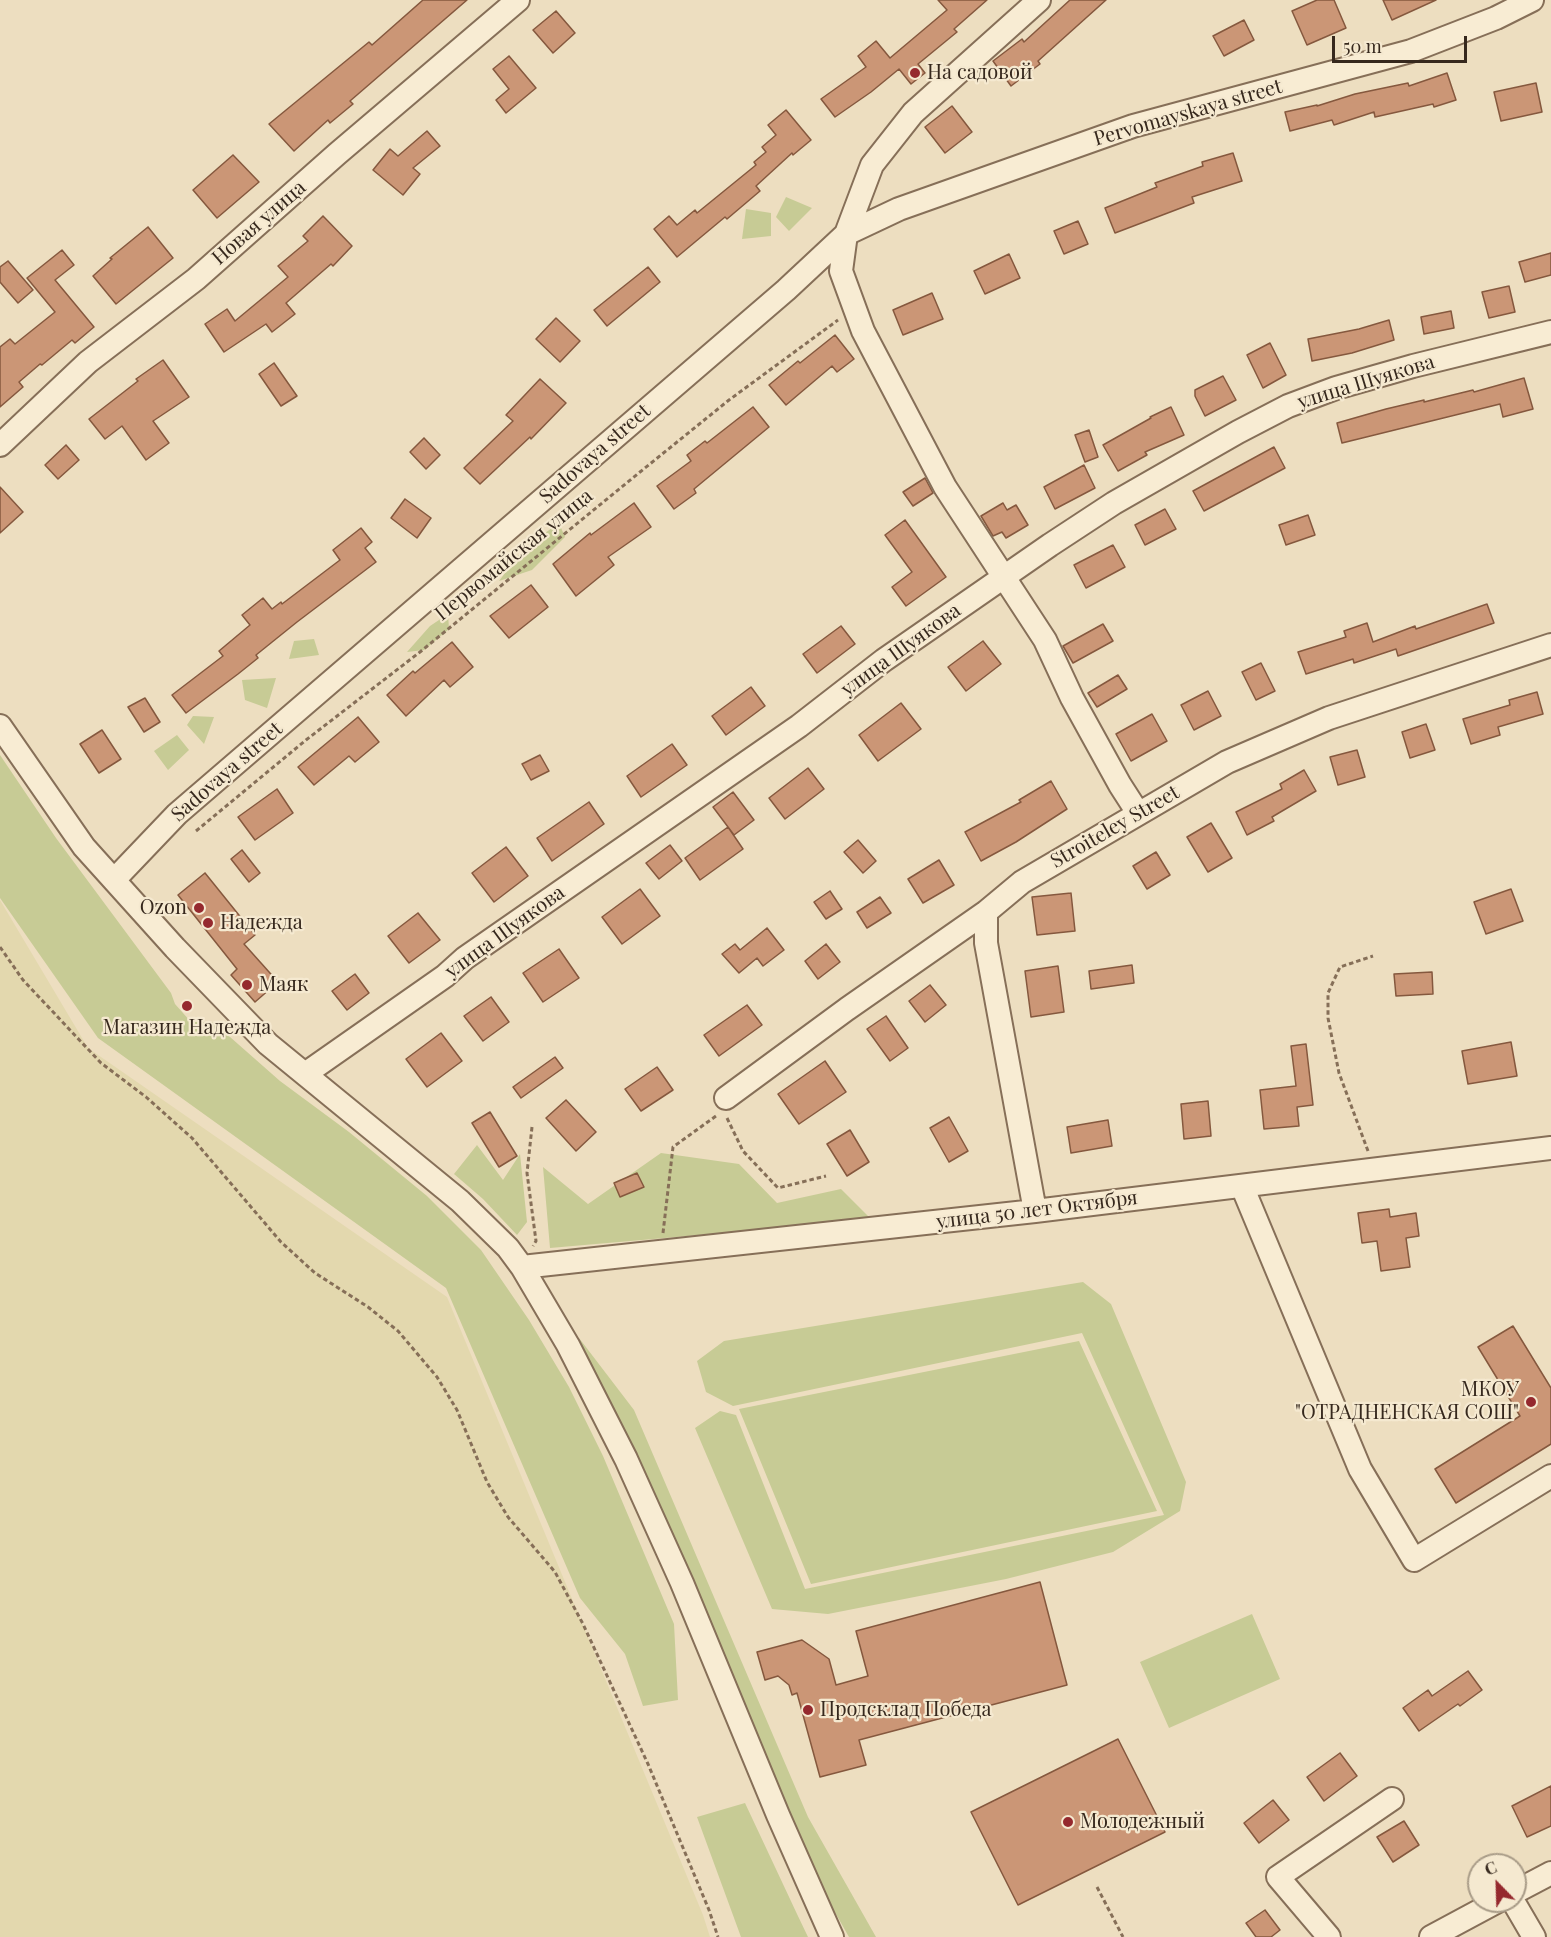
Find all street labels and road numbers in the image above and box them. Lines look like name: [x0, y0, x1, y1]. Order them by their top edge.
street label: Pervomayskaya street: [1091, 75, 1285, 151]
street label: Новая улица: [207, 176, 311, 270]
street label: улица Шуякова: [1295, 350, 1437, 414]
street label: Sadovaya street: [535, 399, 655, 509]
street label: Первомайская улица: [430, 484, 598, 626]
street label: улица Шуякова: [837, 599, 965, 701]
street label: Sadovaya street: [167, 717, 287, 827]
street label: Stroiteley Street: [1046, 780, 1184, 874]
street label: улица Шуякова: [441, 881, 569, 983]
street label: улица 50 лет Октября: [935, 1186, 1139, 1234]

